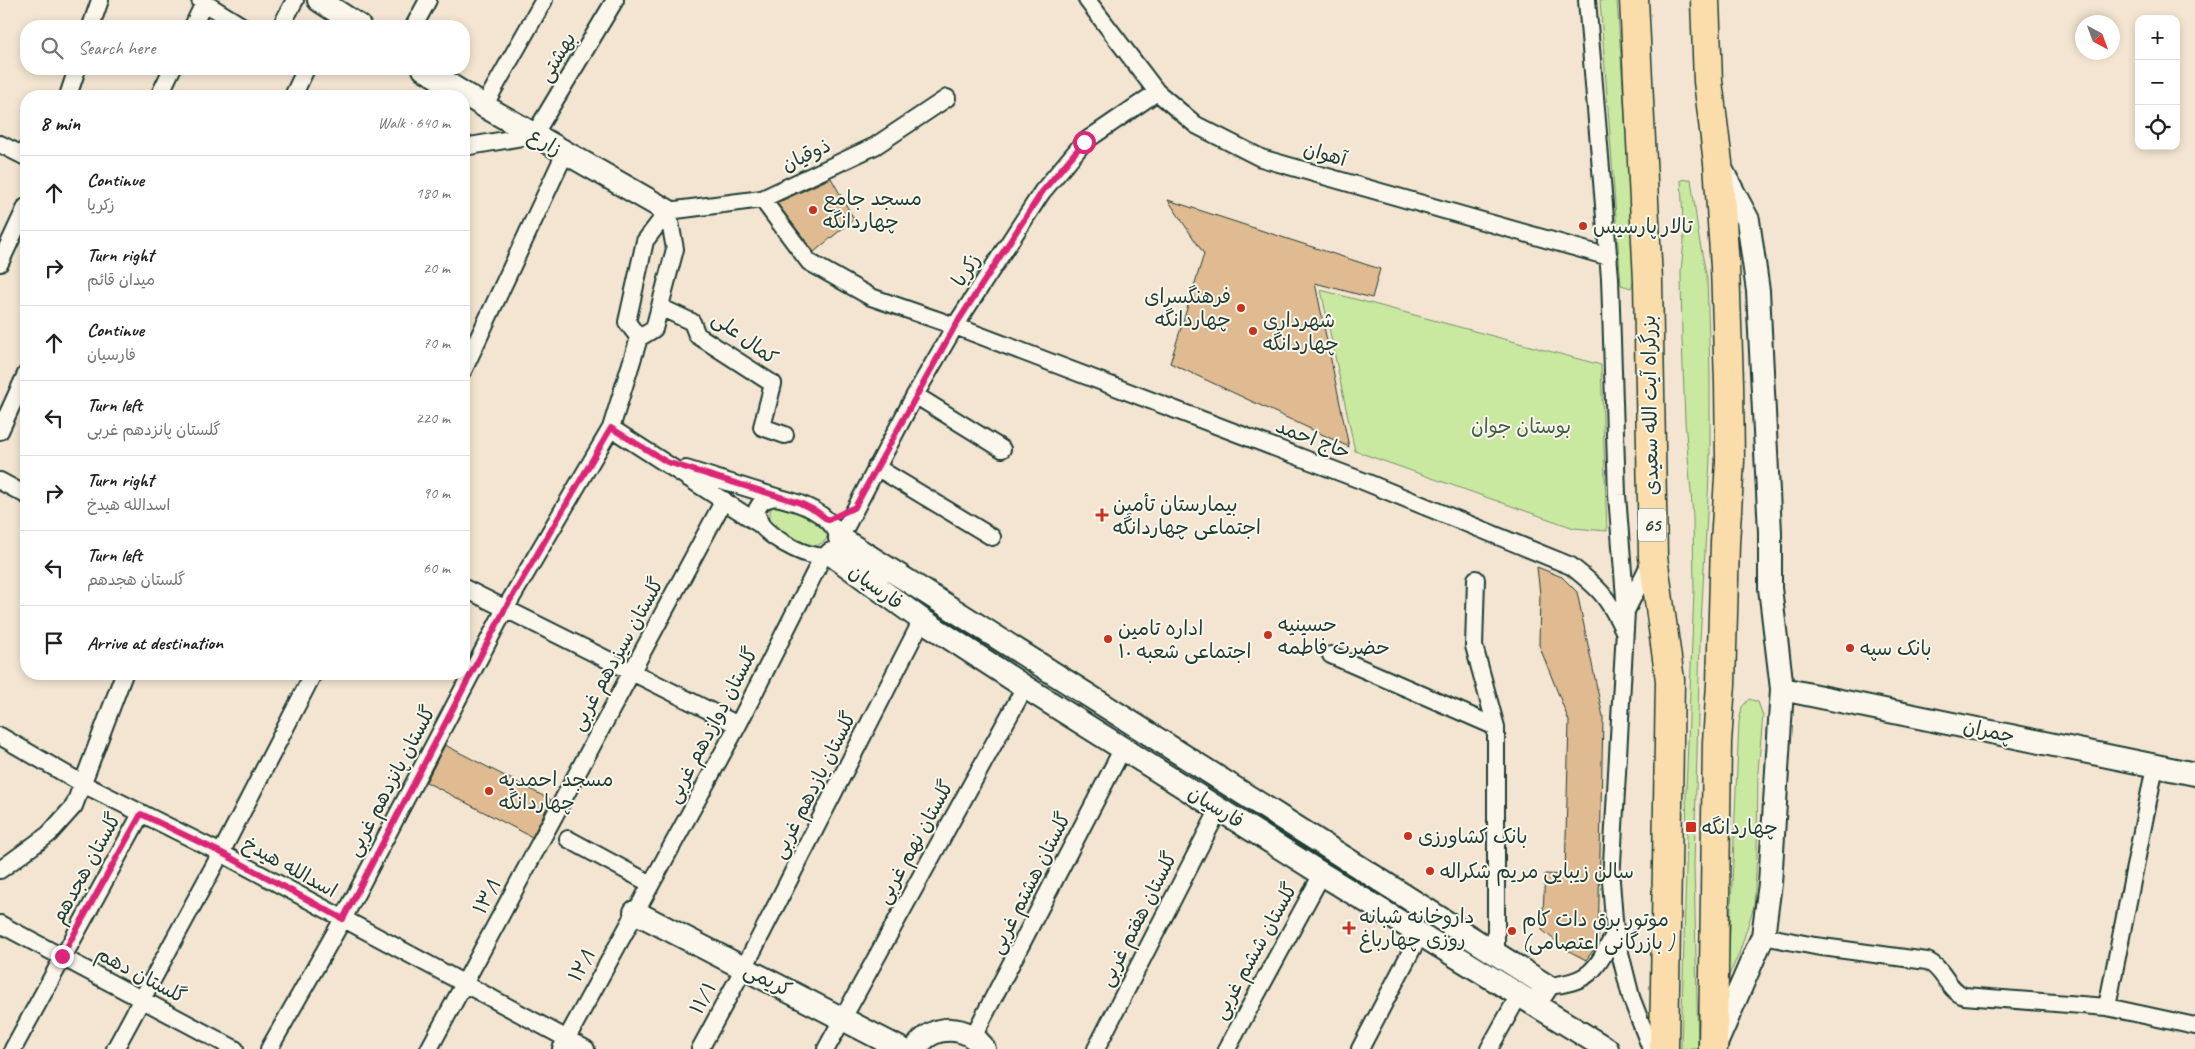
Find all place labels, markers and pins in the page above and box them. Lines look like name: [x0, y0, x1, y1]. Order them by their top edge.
place label: مسجد جامع چهاردانگه: [823, 186, 922, 234]
marker: مسجد جامع چهاردانگه: [807, 204, 819, 216]
place label: تالار پارسیس: [1593, 214, 1693, 239]
marker: تالار پارسیس: [1577, 220, 1589, 232]
place label: فرهنگسرای چهاردانگه: [1144, 284, 1231, 332]
marker: فرهنگسرای چهاردانگه: [1235, 302, 1247, 314]
place label: شهرداری چهاردانگه: [1263, 308, 1339, 356]
marker: شهرداری چهاردانگه: [1247, 325, 1259, 337]
place label: بیمارستان تأمین اجتماعی چهاردانگه: [1113, 492, 1261, 540]
marker: بیمارستان تأمین اجتماعی چهاردانگه: [1095, 508, 1109, 522]
place label: حسینیه حضرت فاطمه: [1278, 612, 1390, 660]
place label: اداره تامین اجتماعی شعبه ۱۰: [1118, 616, 1251, 664]
marker: حسینیه حضرت فاطمه: [1262, 629, 1274, 641]
marker: اداره تامین اجتماعی شعبه ۱۰: [1102, 633, 1114, 645]
place label: بانک سپه: [1860, 636, 1932, 661]
marker: بانک سپه: [1844, 642, 1856, 654]
place label: مسجد احمدیه چهاردانگه: [499, 767, 613, 815]
marker: مسجد احمدیه چهاردانگه: [483, 785, 495, 797]
place label: چهاردانگه: [1702, 815, 1778, 840]
marker: چهاردانگه: [1684, 820, 1698, 834]
place label: بانک کشاورزی: [1418, 824, 1528, 849]
marker: بانک کشاورزی: [1402, 830, 1414, 842]
place label: سالن زیبایی مریم شکراله: [1440, 859, 1634, 886]
marker: سالن زیبایی مریم شکراله: [1424, 865, 1436, 877]
place label: داروخانه شبانه روزی چهارباغ: [1359, 904, 1474, 953]
place label: موتور برق دات کام (بازرگانی اعتصامی ): [1522, 907, 1676, 955]
marker: داروخانه شبانه روزی چهارباغ: [1343, 922, 1355, 934]
marker: موتور برق دات کام (بازرگانی اعتصامی ): [1506, 925, 1518, 937]

